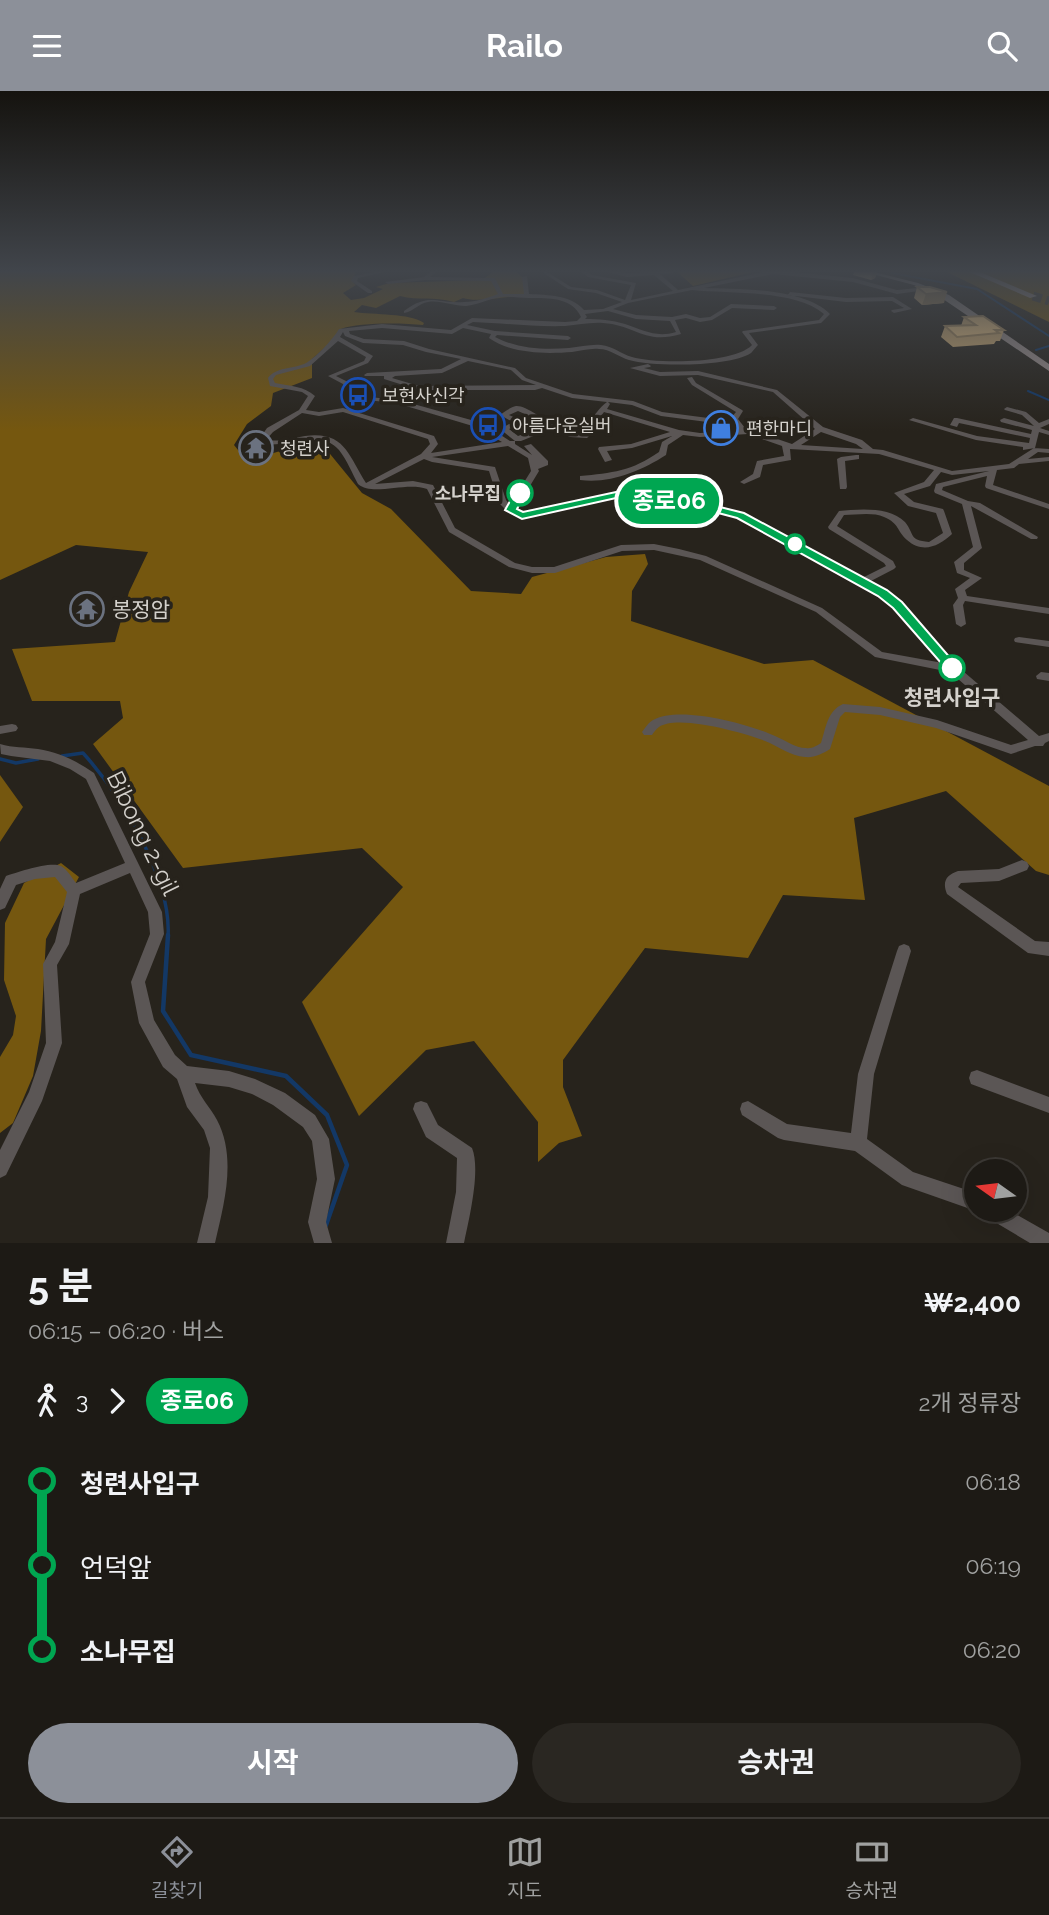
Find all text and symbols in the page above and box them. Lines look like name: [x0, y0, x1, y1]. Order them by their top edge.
icon: menu: [28, 27, 66, 65]
text: Railo: [486, 27, 563, 64]
icon: search: [983, 27, 1021, 65]
bus stop icon: 보현사신각: [339, 376, 377, 414]
place label: 보현사신각: [382, 385, 465, 406]
bus stop icon: 아름다운실버: [469, 406, 507, 444]
shop icon: 편한마디: [702, 409, 740, 447]
place label: 아름다운실버: [512, 415, 611, 436]
place label: 편한마디: [746, 418, 812, 439]
temple icon: 청련사: [237, 429, 275, 467]
place label: 청련사: [280, 438, 330, 459]
line badge: 종로06: [620, 478, 718, 524]
marker: 소나무집: [507, 480, 533, 506]
place label: 소나무집: [435, 483, 501, 504]
text: 종로06: [632, 486, 706, 515]
unlabelled marker: [785, 534, 805, 554]
temple icon: 봉정암: [68, 590, 106, 628]
place label: 봉정암: [112, 597, 170, 622]
marker: 청련사입구: [939, 655, 965, 681]
place label: 청련사입구: [904, 685, 1000, 710]
street label: Bibong 2-gil: [100, 766, 186, 900]
north arrow: [964, 1159, 1027, 1221]
map controls: [964, 1159, 1027, 1222]
text: 5 분: [28, 1263, 93, 1308]
text: ₩2,400: [924, 1288, 1021, 1318]
text: 06:15 – 06:20 · 버스: [28, 1317, 224, 1344]
icon: walk: [28, 1382, 66, 1420]
icon: forward: [98, 1382, 136, 1420]
text: 종로06: [160, 1386, 234, 1415]
text: 3: [76, 1387, 88, 1414]
text: 2개 정류장: [919, 1389, 1021, 1416]
text: 06:18: [965, 1468, 1021, 1495]
text: 청련사입구: [80, 1469, 200, 1499]
text: 06:19: [965, 1552, 1021, 1579]
text: 언덕앞: [80, 1553, 152, 1583]
text: 06:20: [963, 1636, 1021, 1663]
text: 소나무집: [80, 1637, 176, 1667]
button: 시작: [28, 1723, 518, 1803]
button: 승차권: [532, 1723, 1021, 1803]
tab: 길찾기: [151, 1833, 203, 1902]
tab: 지도: [506, 1833, 544, 1902]
tab: 승차권: [846, 1833, 898, 1902]

